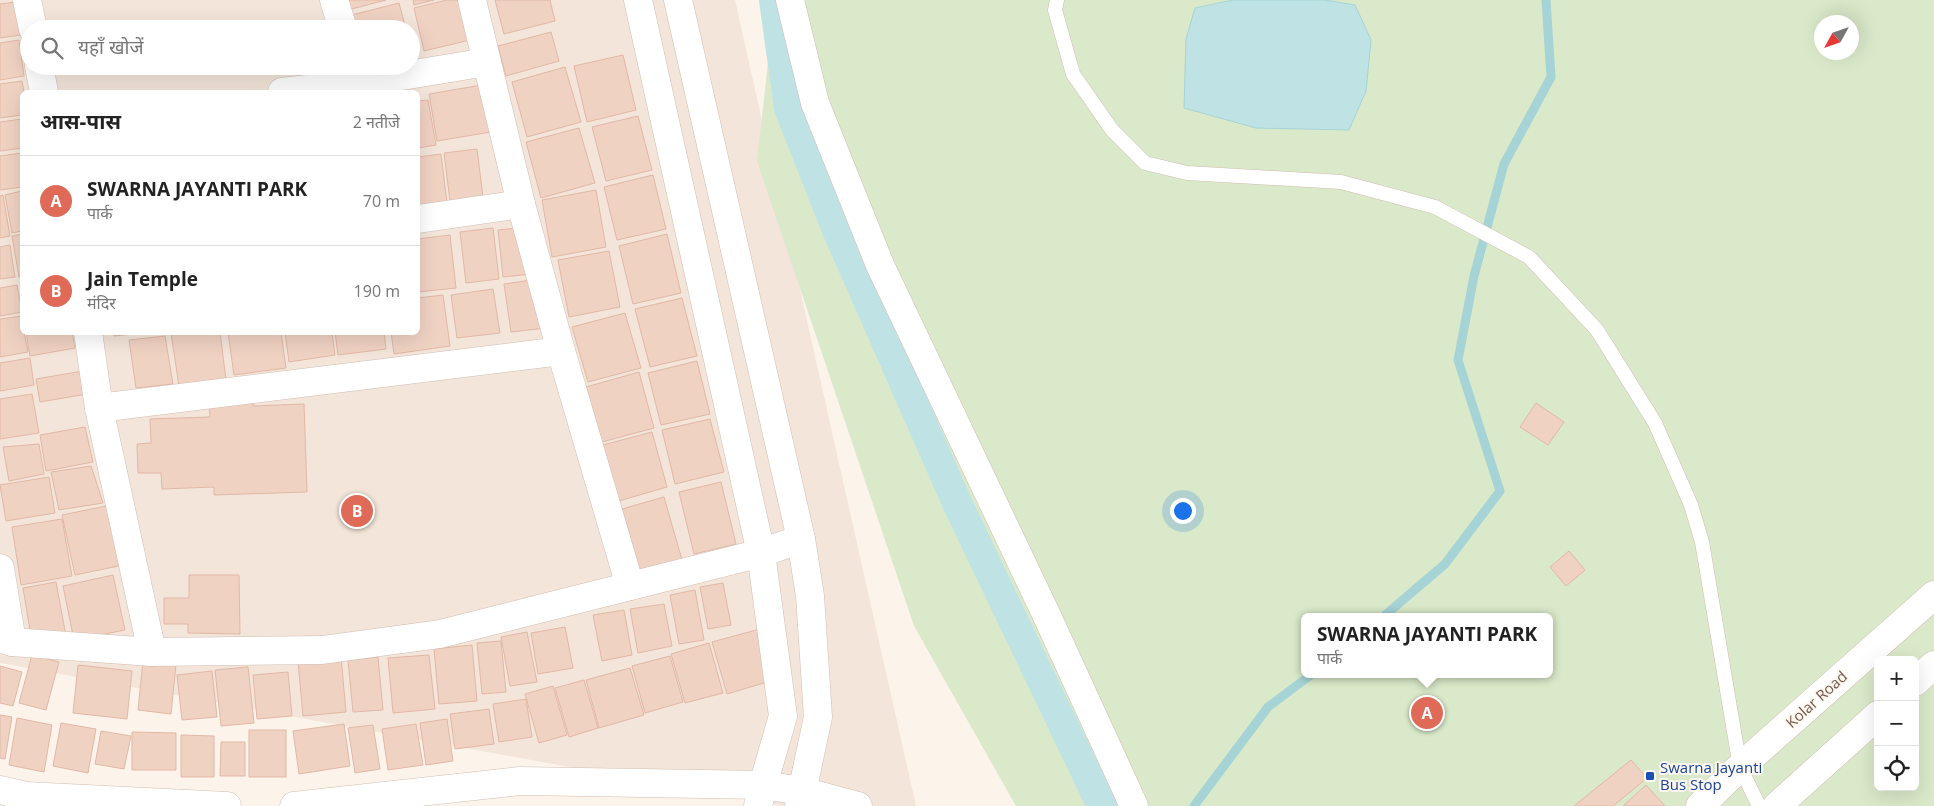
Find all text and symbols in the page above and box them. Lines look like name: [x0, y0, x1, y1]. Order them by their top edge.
north arrow: [1814, 15, 1859, 60]
search box: [20, 20, 420, 75]
icon: search: [38, 34, 66, 62]
text: यहाँ खोजें: [78, 34, 144, 60]
text: आस-पास: [40, 107, 121, 135]
text: 2 नतीजे: [353, 111, 400, 133]
text: SWARNA JAYANTI PARK: [87, 176, 307, 202]
text: A: [50, 190, 62, 212]
text: 70 m: [363, 190, 400, 212]
text: पार्क: [87, 202, 113, 224]
text: Jain Temple: [87, 266, 198, 292]
text: B: [51, 280, 61, 302]
text: 190 m: [354, 280, 400, 302]
text: मंदिर: [87, 292, 116, 314]
pin: B: [341, 492, 373, 530]
your location: [1170, 498, 1196, 524]
popup: [1301, 613, 1553, 678]
text: SWARNA JAYANTI PARK: [1317, 621, 1537, 647]
text: पार्क: [1317, 647, 1342, 669]
map controls: [1874, 656, 1919, 791]
button: +: [1874, 656, 1919, 701]
street label: Kolar Road: [1781, 666, 1851, 732]
pin: A: [1411, 694, 1443, 732]
button: −: [1874, 701, 1919, 746]
button: locate: [1874, 746, 1919, 791]
place label: Swarna Jayanti Bus Stop: [1660, 757, 1762, 794]
marker: Swarna Jayanti Bus Stop: [1644, 770, 1656, 782]

